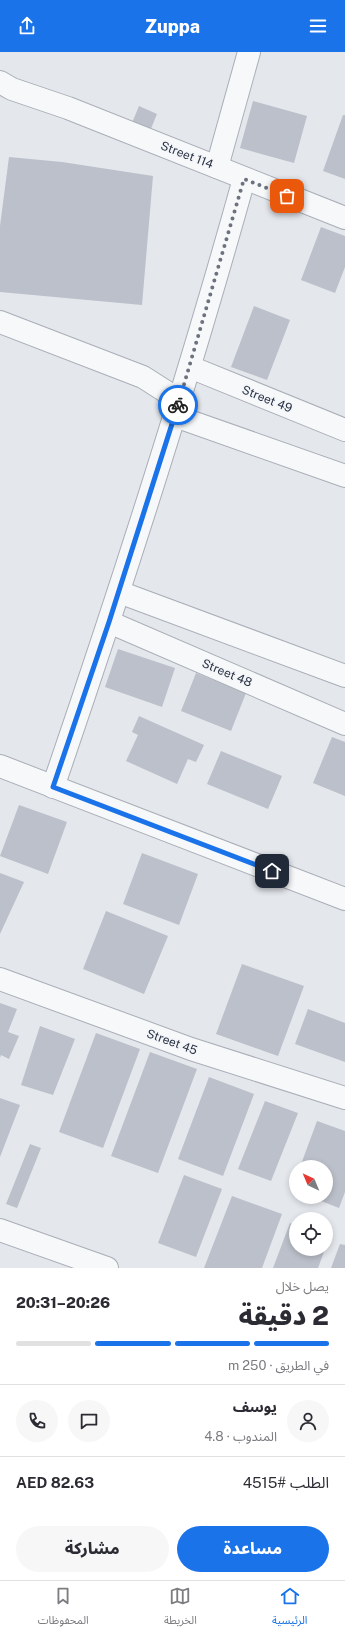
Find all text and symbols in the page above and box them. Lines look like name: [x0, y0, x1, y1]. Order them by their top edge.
icon: share: [16, 15, 38, 37]
icon: menu: [307, 15, 329, 37]
text: Zuppa: [145, 16, 200, 37]
street label: Street 114: [159, 139, 216, 172]
pin: [270, 179, 304, 213]
icon: bag: [276, 185, 298, 207]
street label: Street 49: [240, 383, 294, 415]
courier: [158, 385, 198, 425]
icon: bike: [167, 394, 189, 416]
street label: Street 48: [200, 656, 254, 690]
pin: [255, 854, 289, 888]
icon: home: [261, 860, 283, 882]
street label: Street 45: [145, 1026, 200, 1058]
north arrow: [289, 1160, 333, 1204]
map controls: [289, 1160, 333, 1256]
button: locate: [289, 1212, 333, 1256]
text: يصل خلال: [276, 1279, 329, 1294]
text: 20:26–20:31: [16, 1294, 110, 1311]
text: 2 دقيقة: [238, 1300, 329, 1331]
text: في الطريق · 250 m: [228, 1358, 329, 1373]
text: يوسف: [233, 1398, 277, 1415]
button: phone: [16, 1400, 58, 1442]
button: chat: [68, 1400, 110, 1442]
button: person: [287, 1400, 329, 1442]
text: المندوب · 4.8: [204, 1429, 277, 1444]
text: AED 82.63: [16, 1474, 94, 1491]
text: الطلب #4515: [243, 1474, 329, 1491]
button: مشاركة: [16, 1526, 169, 1572]
button: مساعدة: [177, 1526, 329, 1572]
tab: المحفوظات: [38, 1585, 89, 1632]
tab: الخريطة: [164, 1585, 197, 1632]
tab: الرئيسية: [272, 1585, 307, 1632]

